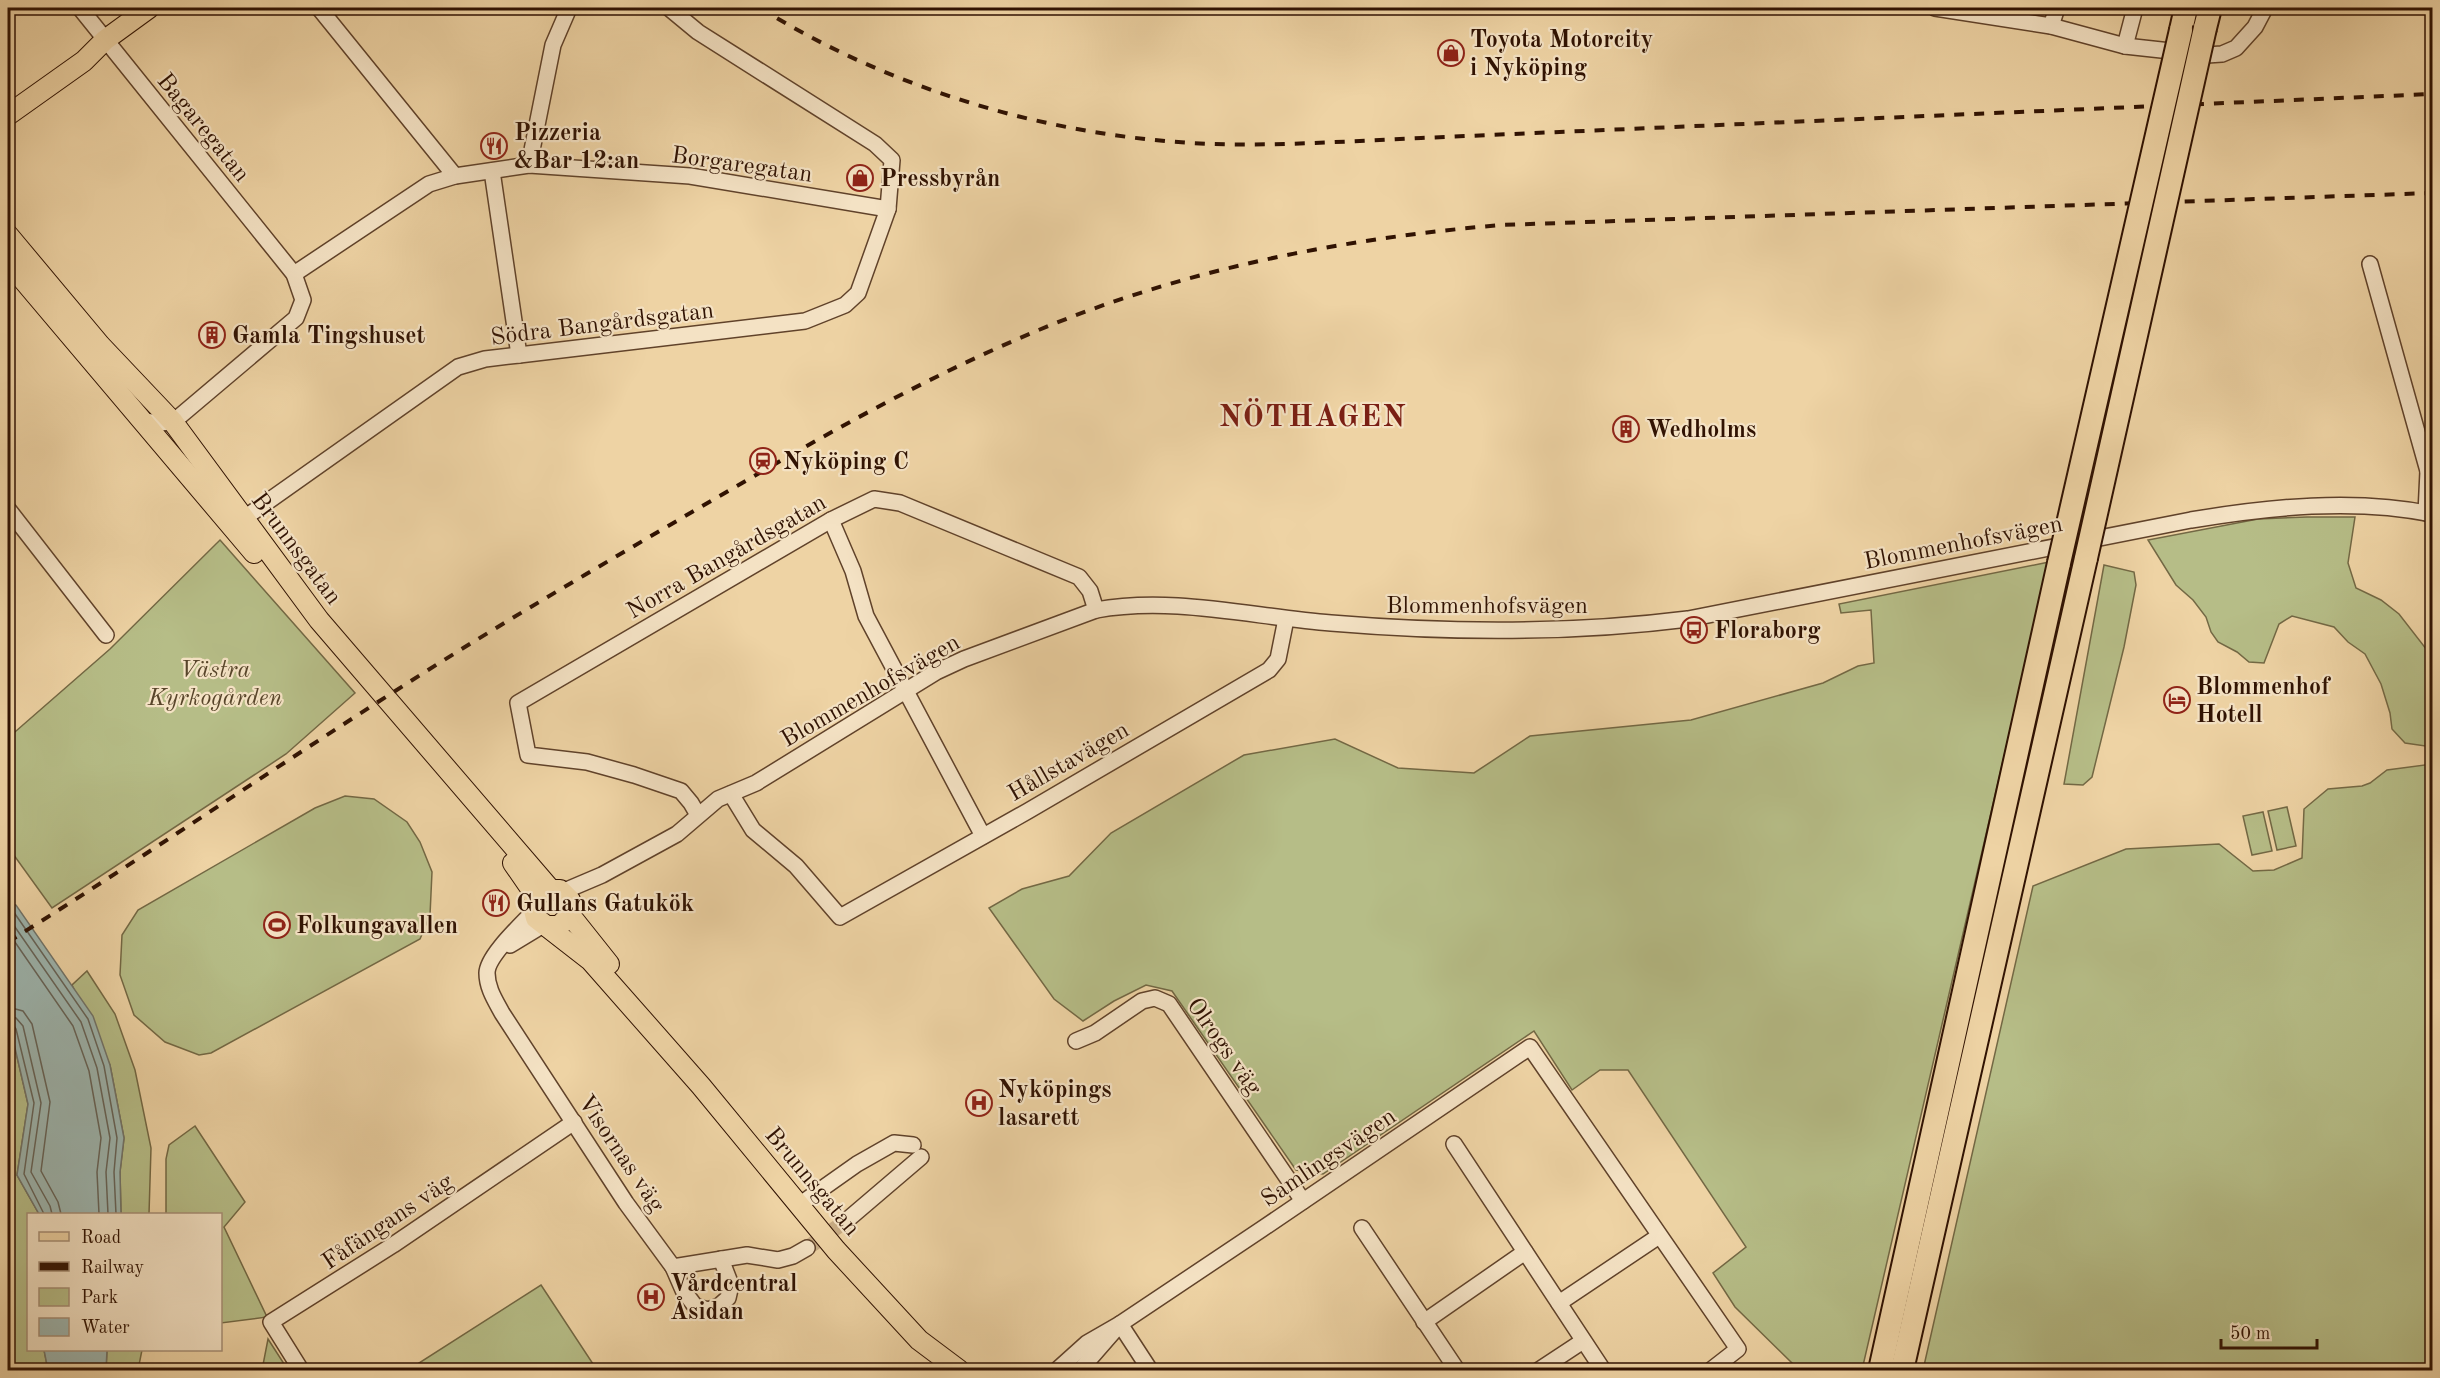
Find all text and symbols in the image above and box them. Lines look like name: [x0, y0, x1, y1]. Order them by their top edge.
place label: Toyota Motorcity i Nyköping: [1470, 29, 1653, 81]
shop icon: Toyota Motorcity i Nyköping: [1436, 38, 1466, 68]
street label: Bagaregatan: [152, 69, 253, 187]
place label: Pizzeria &Bar 12:an: [514, 122, 639, 174]
restaurant icon: Pizzeria &Bar 12:an: [479, 131, 509, 161]
street label: Borgaregatan: [670, 144, 814, 188]
shop icon: Pressbyrån: [845, 163, 875, 193]
place label: Pressbyrån: [880, 168, 1000, 192]
street label: Södra Bangårdsgatan: [489, 299, 715, 351]
building icon: Gamla Tingshuset: [197, 320, 227, 350]
place label: Gamla Tingshuset: [232, 325, 426, 349]
district label: NÖTHAGEN: [1219, 398, 1407, 433]
building icon: Wedholms: [1611, 414, 1641, 444]
place label: Wedholms: [1646, 419, 1756, 443]
station icon: Nyköping C: [748, 446, 778, 476]
place label: Nyköping C: [783, 451, 909, 475]
street label: Brunnsgatan: [246, 489, 345, 610]
street label: Norra Bangårdsgatan: [623, 491, 831, 625]
street label: Blommenhofsvägen: [1862, 513, 2065, 575]
street label: Blommenhofsvägen: [1386, 595, 1588, 619]
bus stop icon: Floraborg: [1679, 615, 1709, 645]
place label: Floraborg: [1714, 620, 1821, 644]
street label: Blommenhofsvägen: [778, 631, 964, 753]
park label: Västra Kyrkogården: [147, 659, 283, 711]
place label: Blommenhof Hotell: [2196, 676, 2331, 728]
hotel icon: Blommenhof Hotell: [2162, 685, 2192, 715]
street label: Hållstavägen: [1004, 719, 1134, 807]
restaurant icon: Gullans Gatukök: [481, 888, 511, 918]
place label: Gullans Gatukök: [516, 893, 694, 917]
sports icon: Folkungavallen: [262, 910, 292, 940]
place label: Folkungavallen: [296, 915, 458, 939]
street label: Olrogs väg: [1181, 994, 1266, 1100]
place label: Nyköpings lasarett: [998, 1079, 1112, 1131]
hospital icon: Nyköpings lasarett: [964, 1088, 994, 1118]
street label: Visornas väg: [572, 1091, 668, 1217]
street label: Samlingsvägen: [1257, 1105, 1401, 1212]
street label: Brunnsgatan: [759, 1123, 864, 1241]
street label: Fåfängans väg: [318, 1170, 458, 1275]
legend: [27, 1213, 222, 1351]
text: Road: [81, 1229, 121, 1247]
text: Railway: [81, 1259, 144, 1277]
place label: Vårdcentral Åsidan: [670, 1273, 797, 1325]
hospital icon: Vårdcentral Åsidan: [636, 1282, 666, 1312]
text: Park: [81, 1289, 118, 1307]
scale bar: [2221, 1312, 2317, 1350]
text: Water: [81, 1319, 130, 1337]
text: 50 m: [2230, 1325, 2270, 1343]

